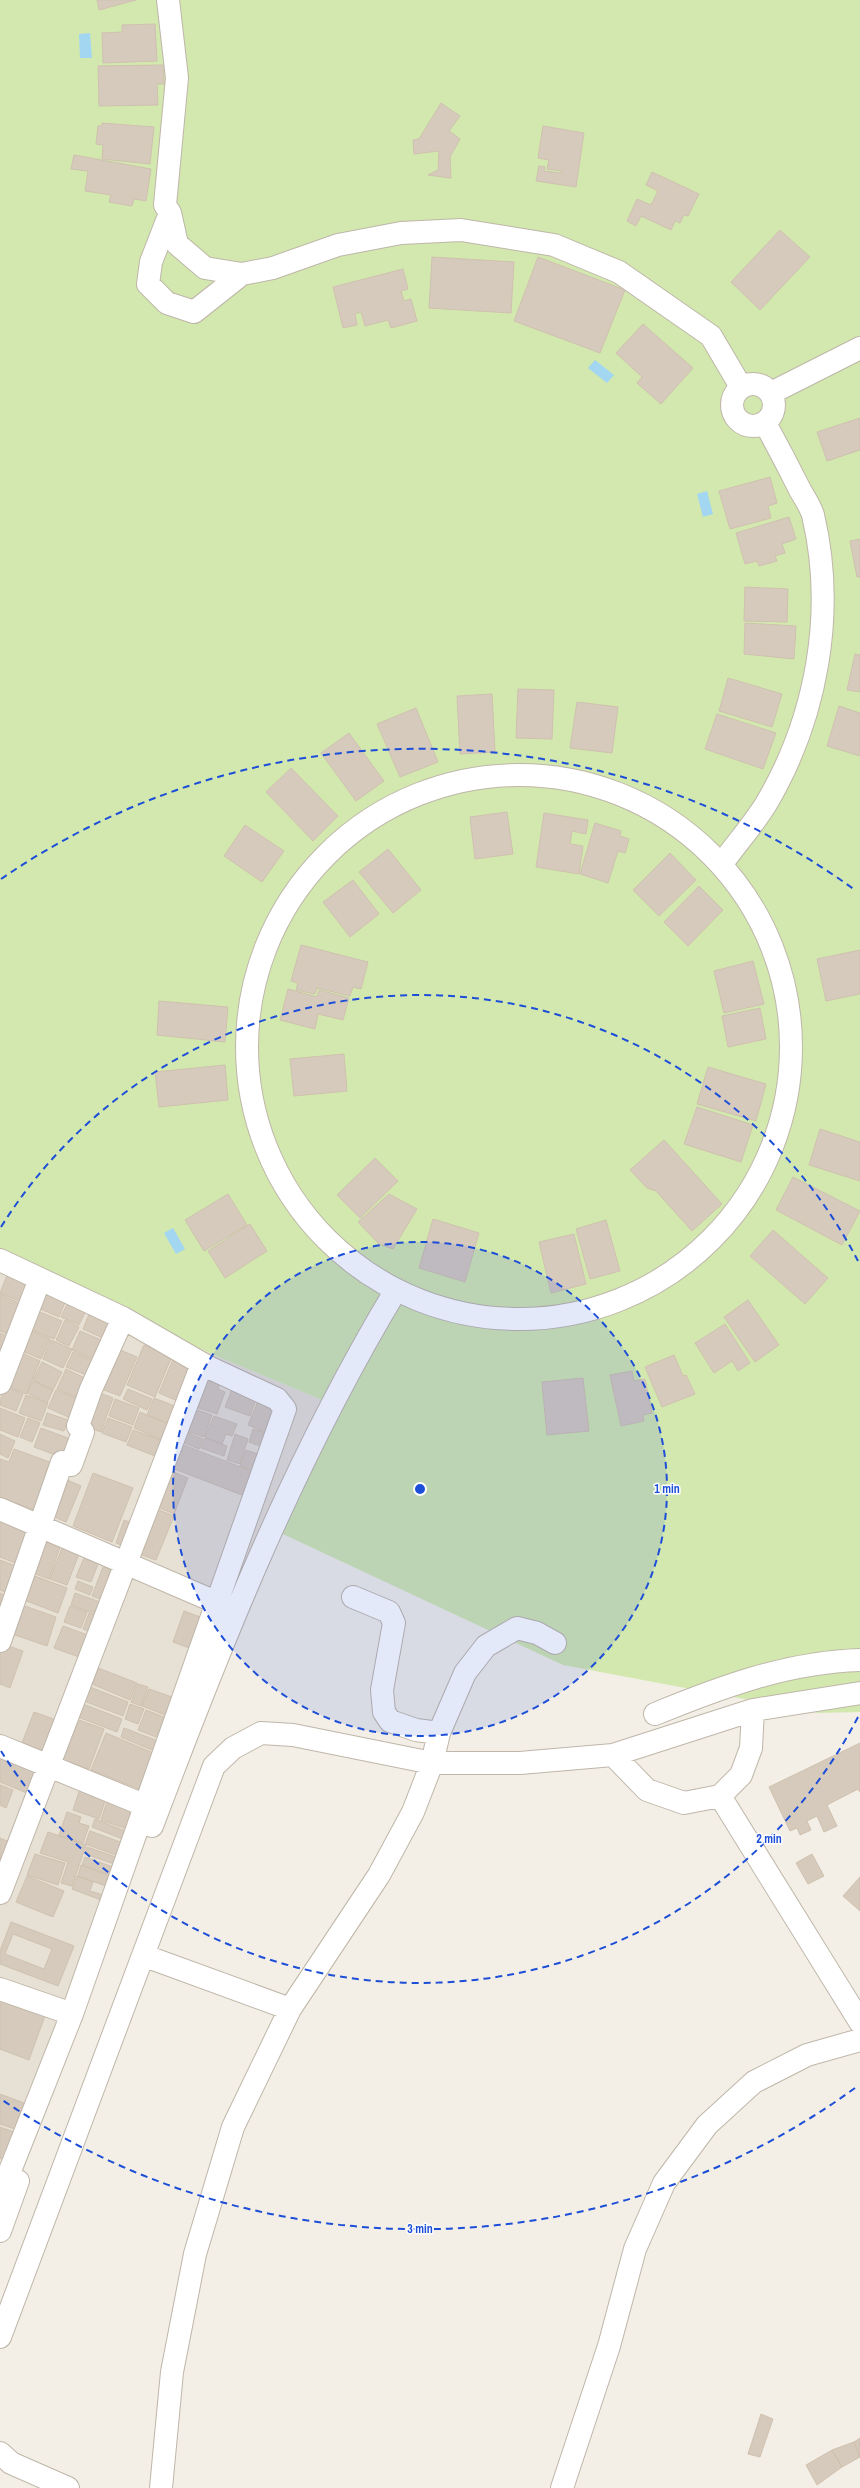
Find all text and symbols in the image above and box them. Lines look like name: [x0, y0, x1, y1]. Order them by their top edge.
text: 1 min: [654, 1481, 680, 1497]
centre of rings: [413, 1482, 427, 1496]
text: 2 min: [756, 1831, 782, 1847]
text: 3 min: [407, 2221, 433, 2237]

